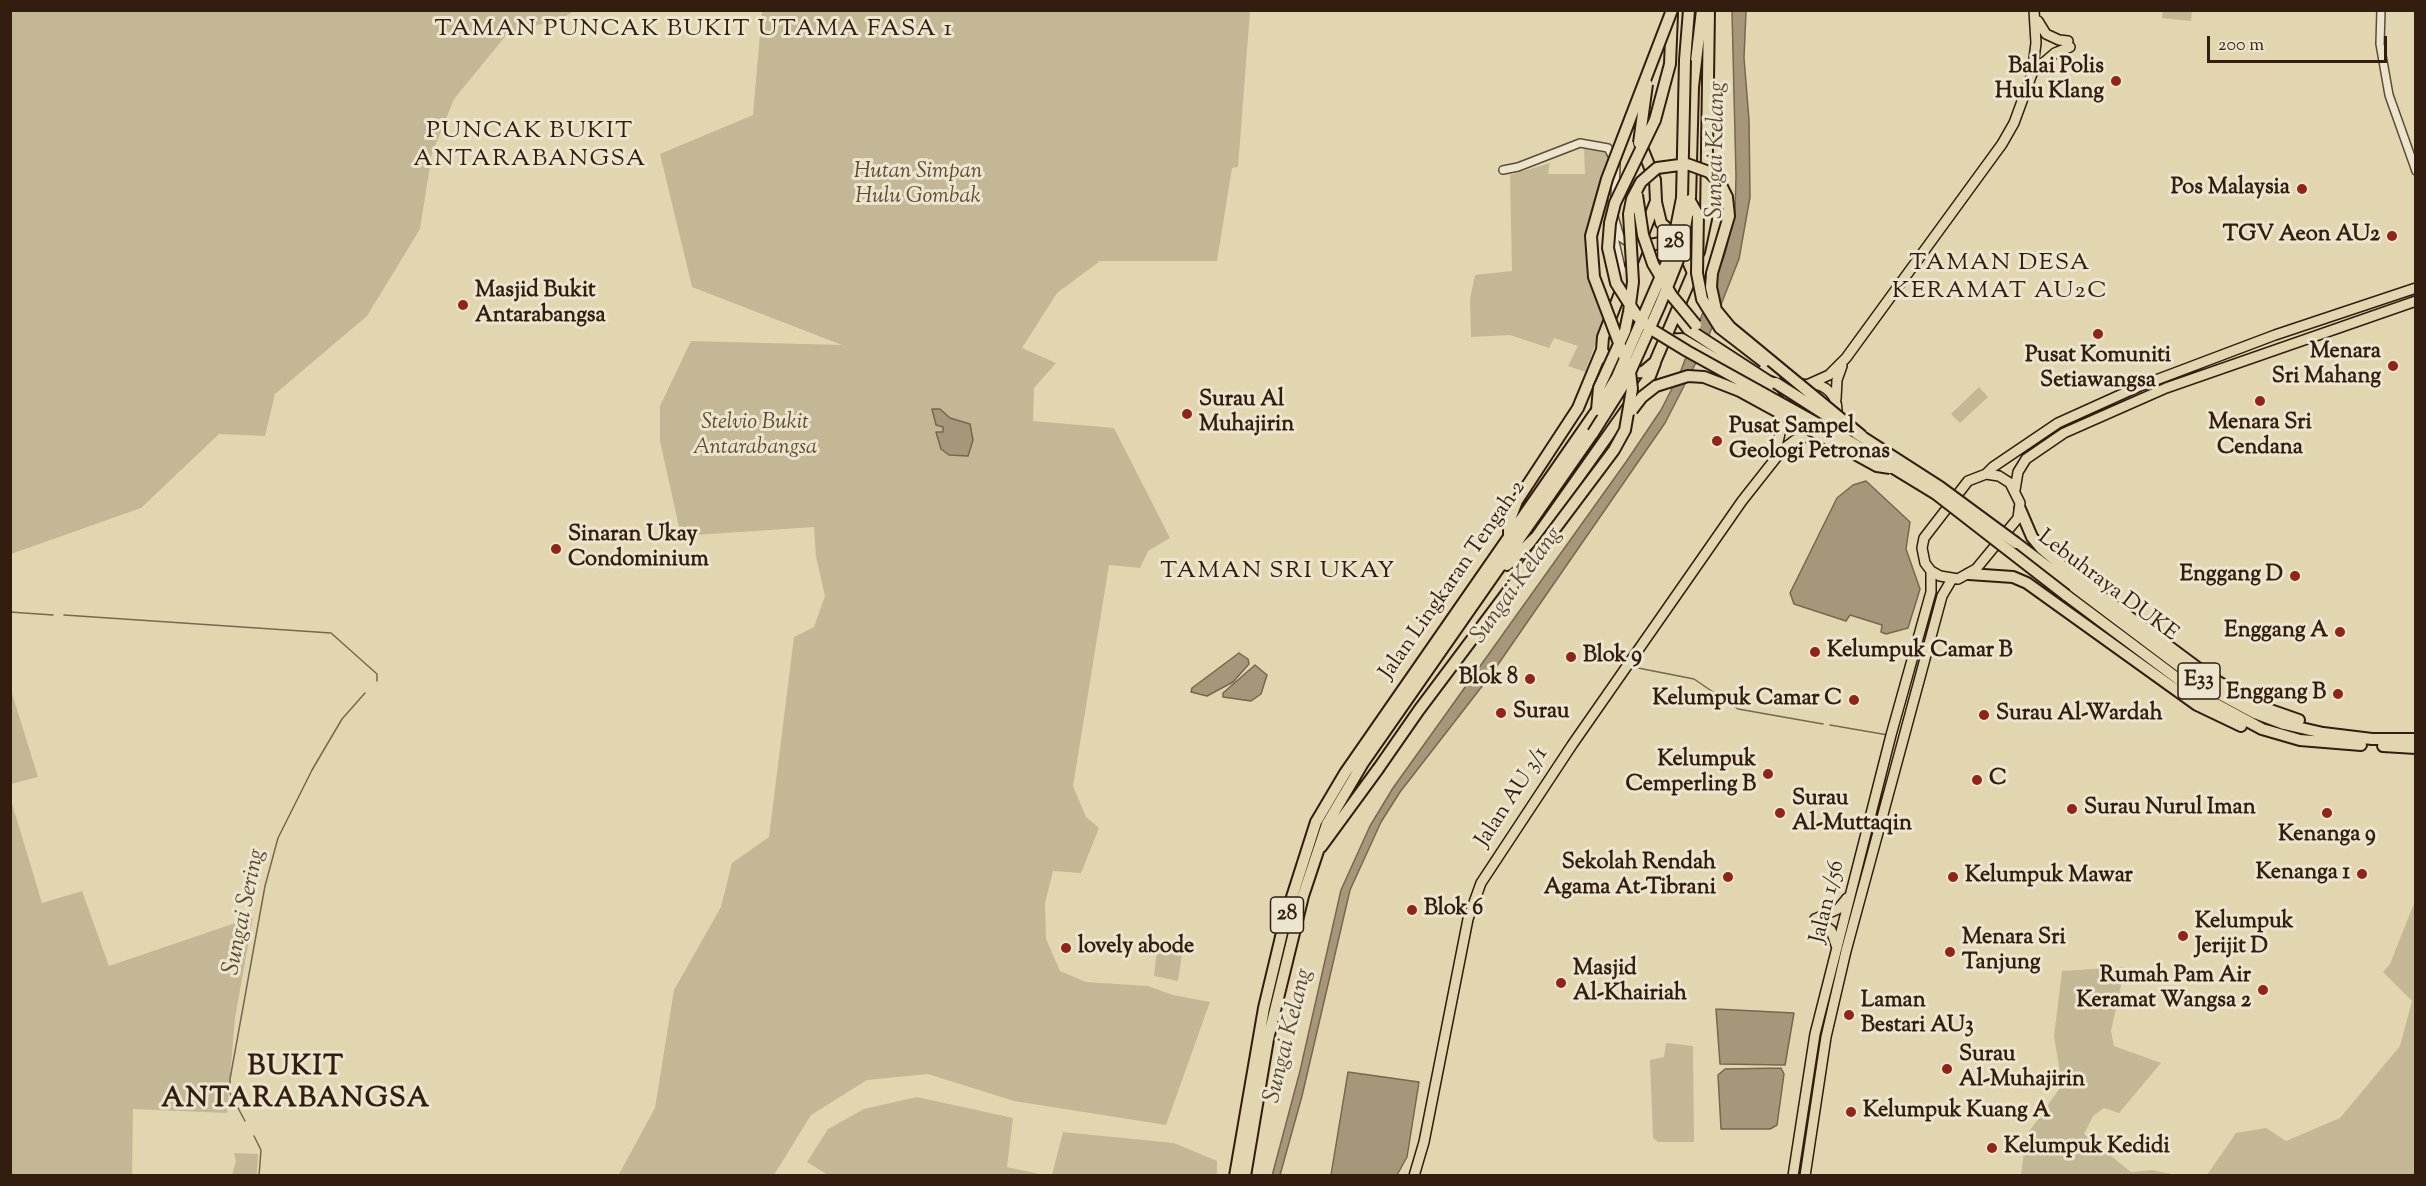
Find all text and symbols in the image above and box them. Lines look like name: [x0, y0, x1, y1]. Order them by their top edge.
district label: TAMAN PUNCAK BUKIT UTAMA FASA 1: [435, 17, 953, 45]
scale bar: [2210, 24, 2390, 62]
text: 200 m: [2218, 33, 2264, 59]
place label: Balai Polis Hulu Klang: [1995, 55, 2104, 106]
marker: Balai Polis Hulu Klang: [2109, 74, 2123, 88]
water label: Sungai Kelang: [1702, 81, 1734, 219]
district label: PUNCAK BUKIT ANTARABANGSA: [413, 119, 647, 175]
park label: Hutan Simpan Hulu Gombak: [854, 160, 982, 212]
place label: Pos Malaysia: [2171, 176, 2290, 202]
marker: Pos Malaysia: [2295, 182, 2309, 196]
place label: TGV Aeon AU2: [2223, 223, 2380, 249]
road number: 28: [1658, 225, 1690, 261]
marker: TGV Aeon AU2: [2385, 229, 2399, 243]
district label: TAMAN DESA KERAMAT AU2C: [1892, 251, 2108, 307]
place label: Masjid Bukit Antarabangsa: [475, 279, 606, 330]
marker: Masjid Bukit Antarabangsa: [456, 298, 470, 312]
marker: Pusat Komuniti Setiawangsa: [2091, 327, 2105, 341]
place label: Menara Sri Mahang: [2272, 340, 2381, 392]
place label: Pusat Komuniti Setiawangsa: [2025, 344, 2171, 396]
marker: Menara Sri Mahang: [2386, 359, 2400, 373]
place label: Surau Al Muhajirin: [1199, 388, 1294, 440]
marker: Menara Sri Cendana: [2253, 394, 2267, 408]
marker: Surau Al Muhajirin: [1180, 407, 1194, 421]
park label: Stelvio Bukit Antarabangsa: [693, 411, 817, 463]
place label: Menara Sri Cendana: [2208, 411, 2312, 463]
place label: Pusat Sampel Geologi Petronas: [1729, 415, 1890, 466]
marker: Pusat Sampel Geologi Petronas: [1710, 434, 1724, 448]
street label: Jalan Lingkaran Tengah 2: [1375, 476, 1533, 686]
water label: Sungai Kelang: [1466, 522, 1570, 650]
place label: Sinaran Ukay Condominium: [568, 523, 709, 574]
street label: Lebuhraya DUKE: [2032, 526, 2182, 648]
marker: Sinaran Ukay Condominium: [549, 542, 563, 556]
district label: TAMAN SRI UKAY: [1160, 559, 1396, 587]
place label: Enggang D: [2180, 563, 2283, 589]
marker: Enggang D: [2288, 569, 2302, 583]
place label: Enggang A: [2224, 619, 2328, 645]
marker: Enggang A: [2333, 625, 2347, 639]
place label: Kelumpuk Camar B: [1827, 639, 2013, 665]
place label: Blok 9: [1583, 644, 1642, 670]
marker: Kelumpuk Camar B: [1808, 645, 1822, 659]
marker: Blok 9: [1564, 650, 1578, 664]
road number: E33: [2178, 663, 2220, 699]
place label: Blok 8: [1459, 666, 1518, 692]
marker: Blok 8: [1523, 672, 1537, 686]
place label: Enggang B: [2226, 681, 2326, 707]
place label: Kelumpuk Camar C: [1652, 687, 1842, 713]
marker: Enggang B: [2331, 687, 2345, 701]
marker: Kelumpuk Camar C: [1847, 693, 1861, 707]
place label: Surau: [1513, 700, 1570, 726]
place label: Surau Al-Wardah: [1996, 702, 2163, 728]
marker: Surau: [1494, 706, 1508, 720]
marker: Surau Al-Wardah: [1977, 708, 1991, 722]
street label: Jalan AU 3/1: [1471, 743, 1555, 853]
place label: Kelumpuk Cemperling B: [1626, 748, 1756, 800]
marker: Kelumpuk Cemperling B: [1761, 767, 1775, 781]
place label: C: [1989, 767, 2007, 793]
marker: C: [1970, 773, 1984, 787]
place label: Surau Al-Muttaqin: [1792, 787, 1912, 838]
place label: Surau Nurul Iman: [2084, 796, 2256, 822]
marker: Surau Nurul Iman: [2065, 802, 2079, 816]
marker: Surau Al-Muttaqin: [1773, 806, 1787, 820]
marker: Kenanga 9: [2320, 806, 2334, 820]
place label: Kenanga 9: [2278, 823, 2376, 849]
water label: Sungai Sering: [219, 846, 273, 978]
place label: Sekolah Rendah Agama At-Tibrani: [1544, 851, 1716, 902]
street label: Jalan 1/56: [1806, 858, 1852, 946]
place label: Kenanga 1: [2256, 861, 2350, 887]
place label: Kelumpuk Mawar: [1965, 864, 2133, 890]
marker: Kenanga 1: [2355, 867, 2369, 881]
marker: Sekolah Rendah Agama At-Tibrani: [1721, 870, 1735, 884]
marker: Kelumpuk Mawar: [1946, 870, 1960, 884]
road number: 28: [1270, 897, 1304, 933]
place label: Blok 6: [1424, 897, 1483, 923]
marker: Blok 6: [1405, 903, 1419, 917]
place label: Kelumpuk Jerijit D: [2195, 910, 2294, 962]
place label: Menara Sri Tanjung: [1962, 926, 2066, 978]
marker: Kelumpuk Jerijit D: [2176, 929, 2190, 943]
place label: lovely abode: [1078, 935, 1194, 961]
marker: lovely abode: [1059, 941, 1073, 955]
marker: Menara Sri Tanjung: [1943, 945, 1957, 959]
place label: Masjid Al-Khairiah: [1573, 957, 1687, 1008]
place label: Rumah Pam Air Keramat Wangsa 2: [2076, 964, 2251, 1016]
water label: Sungai Kelang: [1259, 966, 1321, 1106]
marker: Masjid Al-Khairiah: [1554, 976, 1568, 990]
marker: Rumah Pam Air Keramat Wangsa 2: [2256, 983, 2270, 997]
place label: Laman Bestari AU3: [1861, 989, 1974, 1040]
marker: Laman Bestari AU3: [1842, 1008, 1856, 1022]
place label: Surau Al-Muhajirin: [1959, 1043, 2085, 1094]
district label: BUKIT ANTARABANGSA: [161, 1052, 431, 1118]
marker: Surau Al-Muhajirin: [1940, 1062, 1954, 1076]
place label: Kelumpuk Kuang A: [1863, 1099, 2050, 1125]
marker: Kelumpuk Kuang A: [1844, 1105, 1858, 1119]
place label: Kelumpuk Kedidi: [2004, 1135, 2170, 1161]
marker: Kelumpuk Kedidi: [1985, 1141, 1999, 1155]

